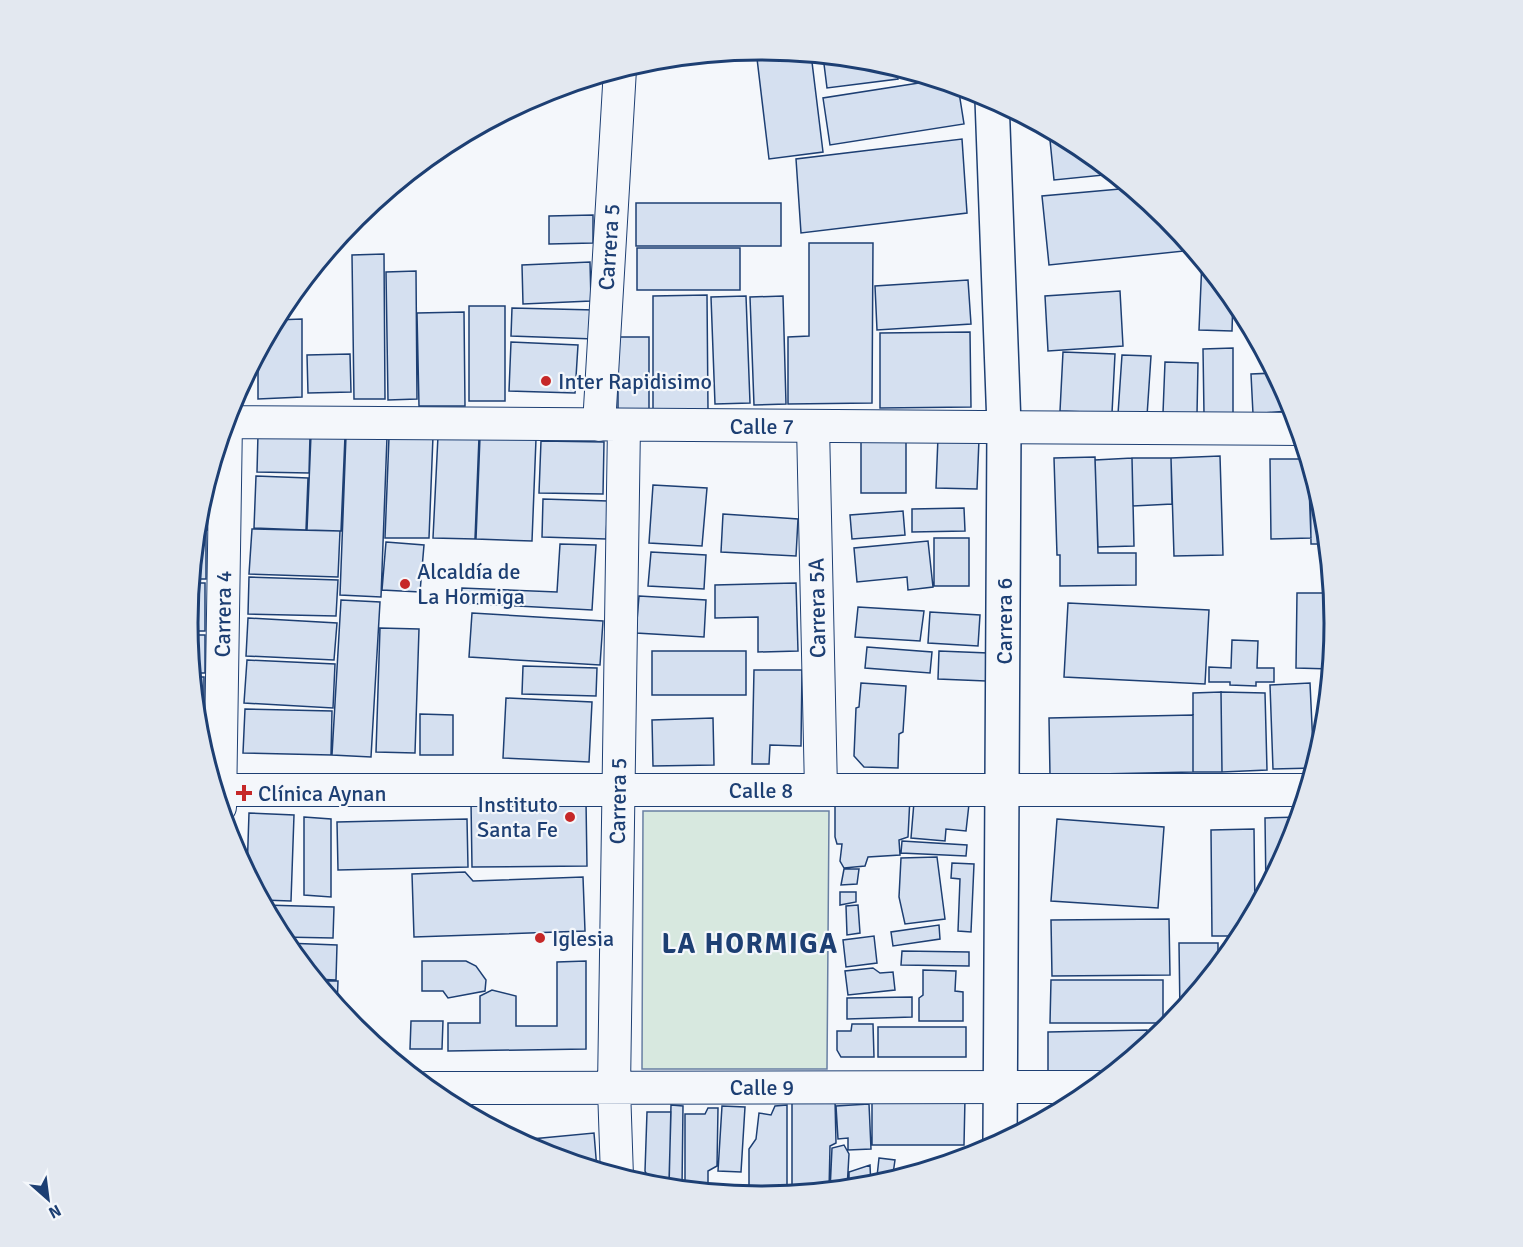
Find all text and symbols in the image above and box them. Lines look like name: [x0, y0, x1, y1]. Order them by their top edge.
street label: Carrera 5: [593, 203, 625, 291]
place label: Inter Rapidisimo: [558, 368, 712, 395]
marker: Inter Rapidisimo: [539, 374, 553, 388]
street label: Calle 7: [730, 413, 794, 440]
street label: Carrera 5A: [803, 557, 831, 658]
place label: Alcaldía de La Hormiga: [417, 558, 525, 610]
street label: Carrera 4: [209, 570, 237, 658]
marker: Alcaldía de La Hormiga: [398, 577, 412, 591]
street label: Carrera 6: [991, 578, 1018, 664]
street label: Carrera 5: [604, 757, 632, 845]
street label: Calle 8: [729, 777, 793, 804]
place label: Clínica Aynan: [258, 780, 387, 807]
marker: Clínica Aynan: [235, 784, 253, 802]
place label: Instituto Santa Fe: [477, 791, 558, 843]
marker: Instituto Santa Fe: [563, 810, 577, 824]
place label: Iglesia: [552, 925, 614, 952]
district label: LA HORMIGA: [661, 927, 839, 961]
marker: Iglesia: [533, 931, 547, 945]
street label: Calle 9: [730, 1074, 794, 1101]
north arrow: [18, 1169, 78, 1229]
text: N: [45, 1200, 64, 1223]

